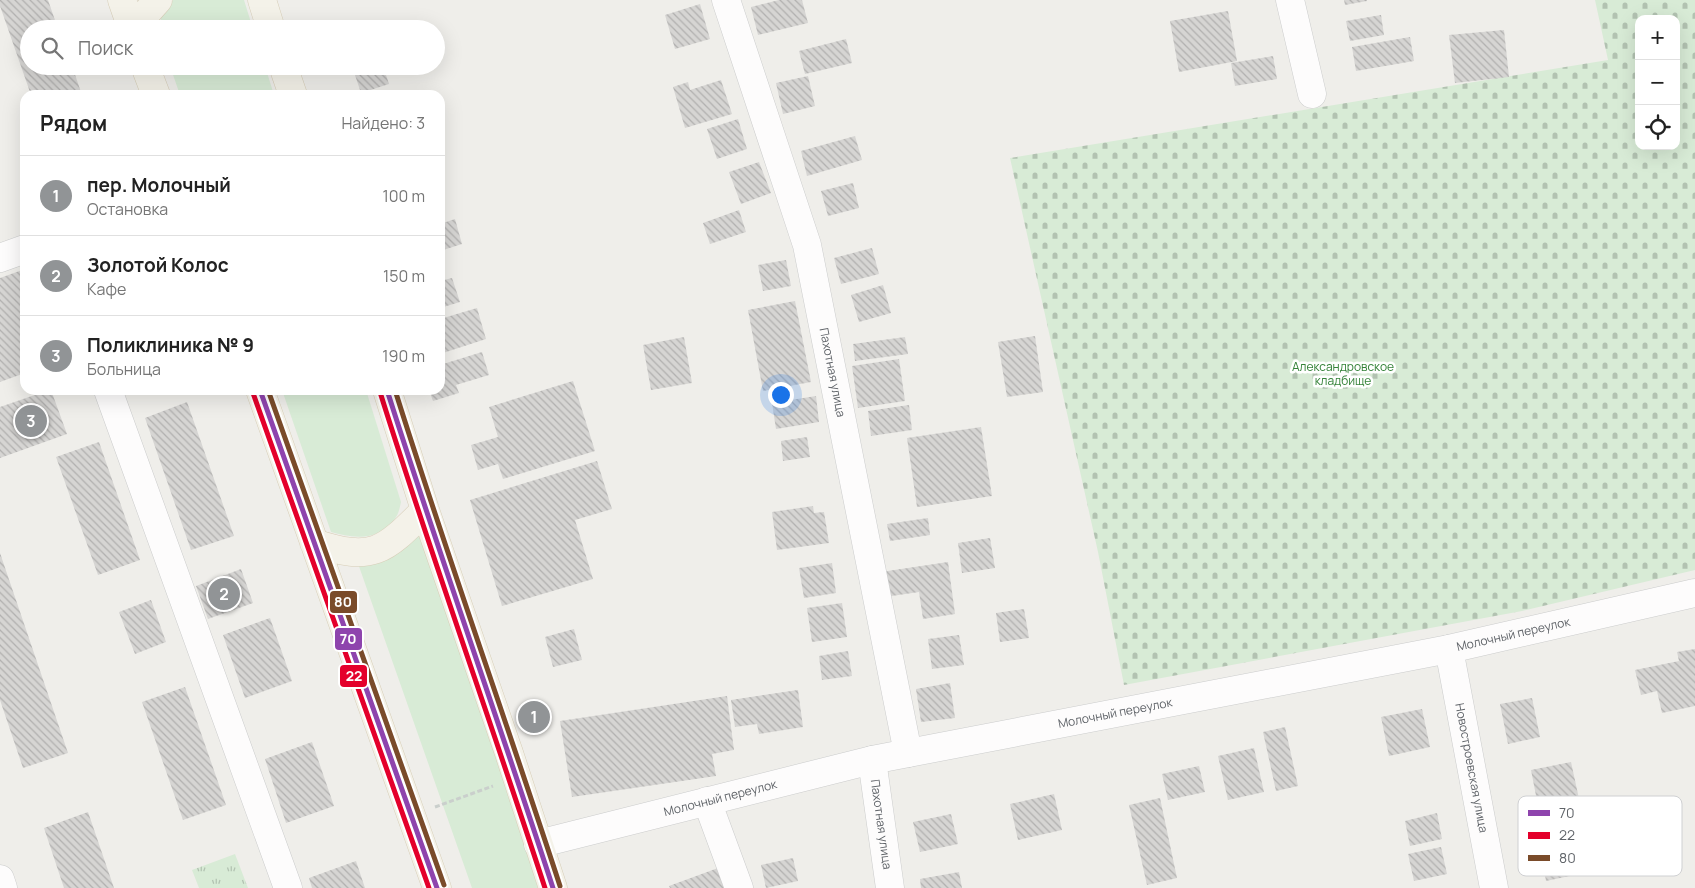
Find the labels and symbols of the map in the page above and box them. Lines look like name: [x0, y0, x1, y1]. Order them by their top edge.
street label: Пахотная улица: [816, 326, 850, 419]
park label: Александровское кладбище: [1292, 358, 1394, 389]
your location: [768, 382, 794, 408]
pin: 3: [15, 402, 47, 440]
pin: 2: [208, 575, 240, 613]
line badge: 80: [329, 590, 358, 614]
text: 80: [334, 592, 352, 611]
street label: Молочный переулок: [1455, 612, 1573, 655]
line badge: 70: [334, 627, 363, 651]
text: 70: [340, 629, 356, 648]
line badge: 22: [339, 664, 368, 688]
text: 22: [346, 666, 362, 685]
street label: Молочный переулок: [1056, 693, 1175, 732]
pin: 1: [518, 698, 550, 736]
street label: Новостроевская улица: [1451, 702, 1492, 834]
street label: Молочный переулок: [662, 775, 780, 820]
street label: Пахотная улица: [867, 778, 896, 870]
legend: [1518, 796, 1682, 876]
text: 70: [1559, 803, 1575, 822]
text: 22: [1559, 825, 1575, 844]
text: 80: [1559, 848, 1576, 867]

